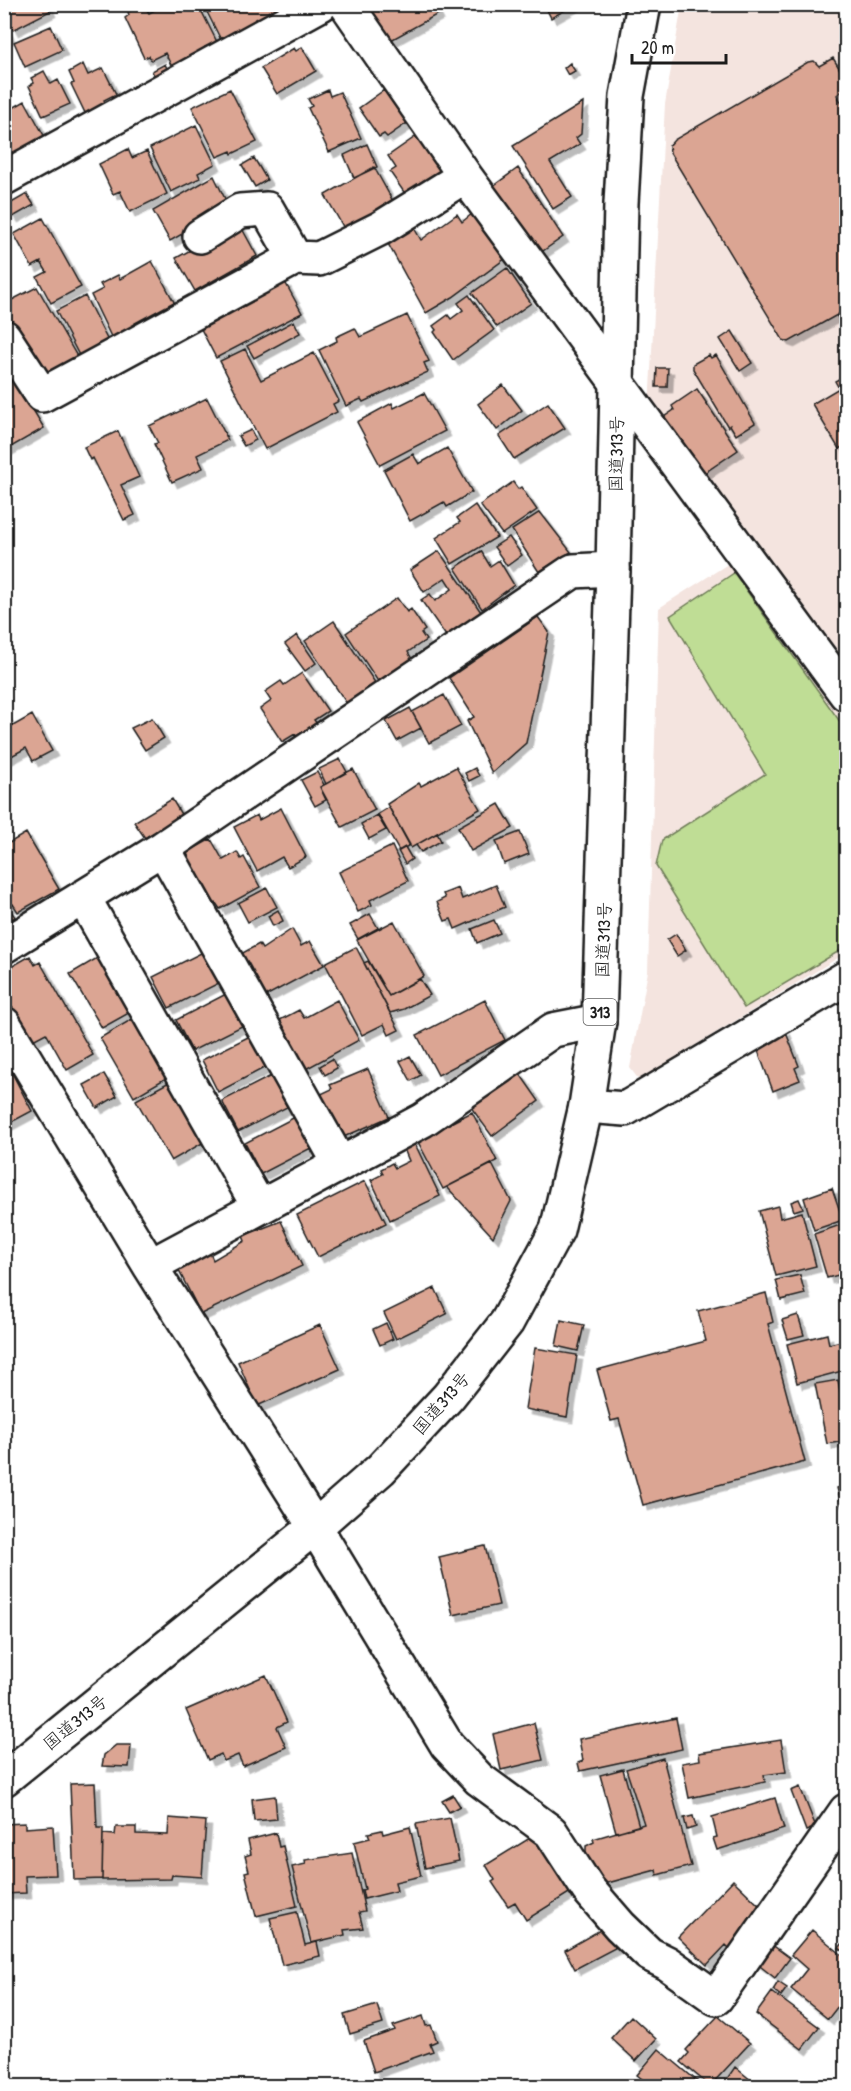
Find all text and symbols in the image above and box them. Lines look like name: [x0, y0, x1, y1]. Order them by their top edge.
scale bar: [632, 27, 726, 65]
text: 20 m: [641, 35, 674, 60]
street label: 国道313号: [603, 415, 629, 493]
street label: 国道313号: [589, 901, 617, 979]
road number: 313: [584, 999, 616, 1025]
street label: 国道313号: [406, 1366, 476, 1440]
street label: 国道313号: [37, 1688, 113, 1756]

